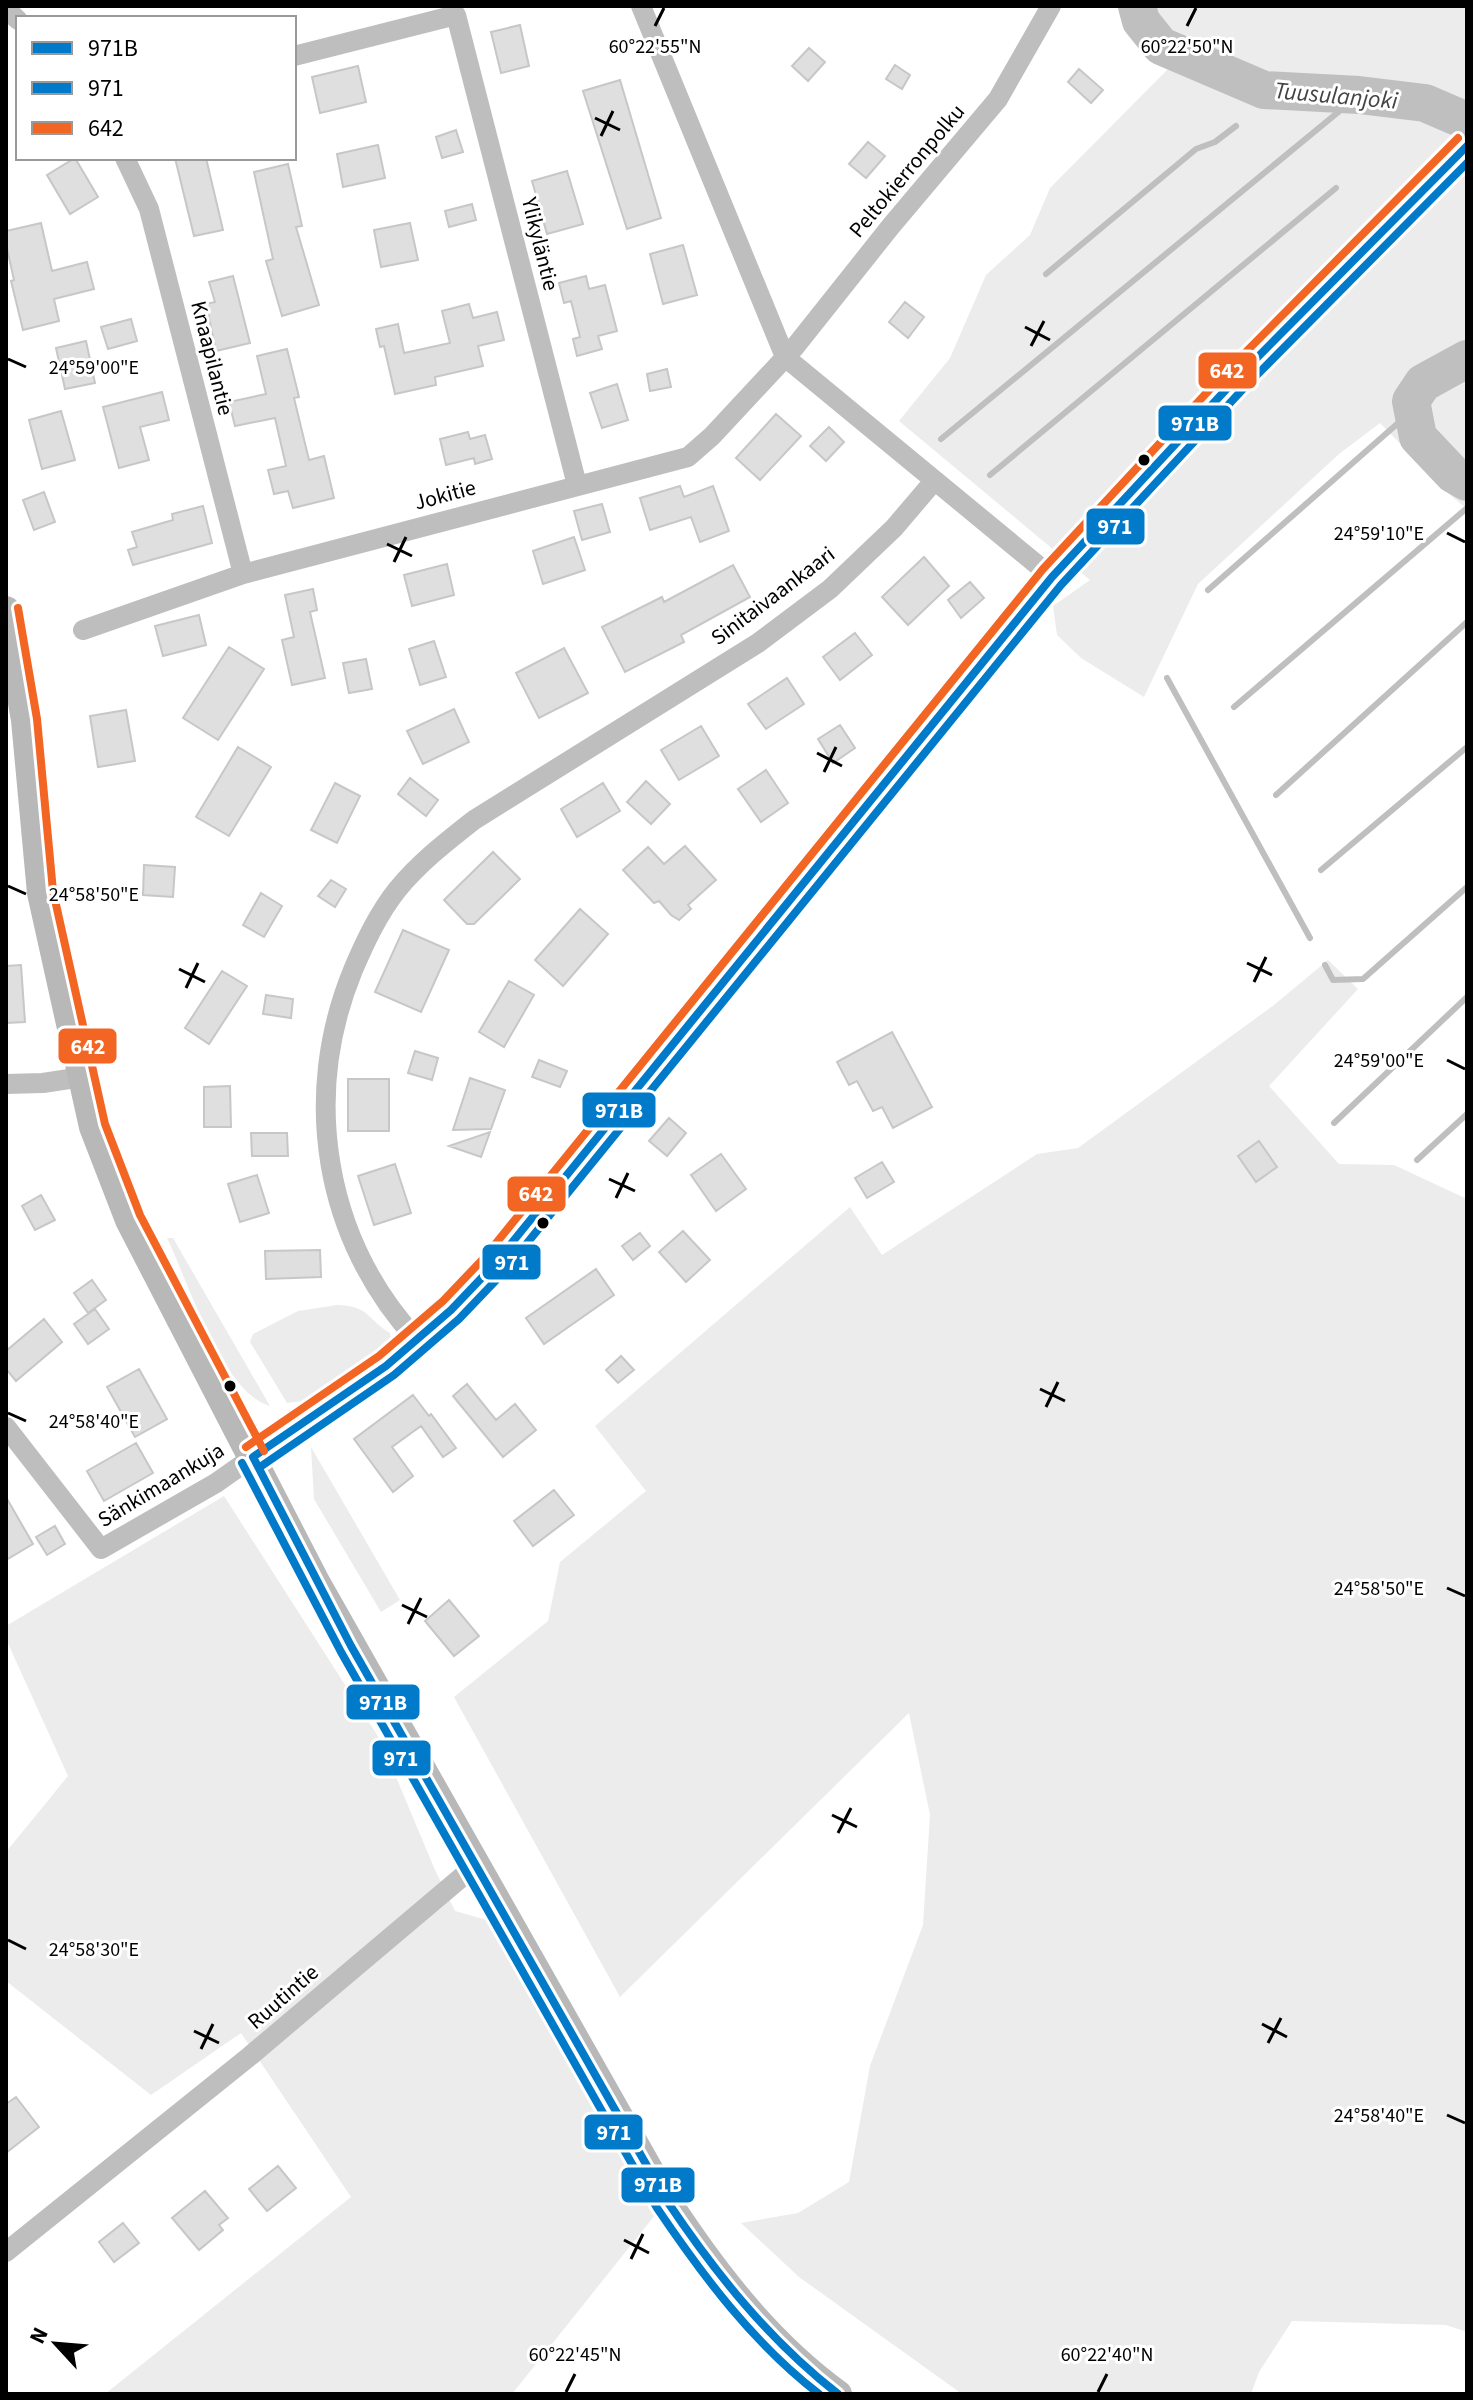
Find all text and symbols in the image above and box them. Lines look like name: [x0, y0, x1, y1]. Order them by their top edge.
legend: [16, 16, 296, 160]
text: 971B: [88, 31, 138, 66]
text: 60°22'55"N: [609, 33, 701, 61]
text: 60°22'50"N: [1141, 33, 1233, 61]
text: 971: [88, 71, 124, 106]
water label: Tuusulanjoki: [1273, 73, 1399, 119]
street label: Peltokierronpolku: [841, 97, 973, 245]
text: 642: [88, 111, 124, 146]
street label: Ylikyläntie: [513, 193, 567, 294]
street label: Knaapilantie: [182, 297, 242, 419]
line badge: 642: [1197, 351, 1258, 390]
text: 24°59'00"E: [49, 354, 139, 382]
text: 642: [1210, 355, 1244, 387]
line badge: 971B: [1157, 404, 1233, 442]
text: 971B: [1171, 408, 1219, 440]
unlabelled marker: [1136, 452, 1152, 468]
street label: Jokitie: [411, 471, 479, 519]
line badge: 971: [1085, 507, 1146, 546]
text: 971: [1098, 511, 1132, 543]
text: 24°59'10"E: [1334, 520, 1424, 548]
street label: Sinitaivaankaari: [704, 539, 842, 653]
text: 24°58'50"E: [49, 881, 139, 909]
line badge: 642: [57, 1027, 118, 1065]
text: 642: [71, 1031, 105, 1063]
text: 24°59'00"E: [1334, 1047, 1424, 1075]
line badge: 971B: [581, 1091, 657, 1129]
text: 971B: [595, 1095, 643, 1127]
line badge: 642: [506, 1175, 567, 1213]
text: 642: [519, 1178, 553, 1210]
unlabelled marker: [535, 1215, 551, 1231]
line badge: 971: [481, 1243, 542, 1281]
text: 971: [495, 1247, 529, 1279]
unlabelled marker: [222, 1378, 238, 1394]
text: 24°58'40"E: [49, 1408, 139, 1436]
street label: Sänkimaankuja: [92, 1435, 230, 1535]
text: 24°58'50"E: [1334, 1575, 1424, 1603]
line badge: 971B: [345, 1683, 421, 1721]
text: 971B: [359, 1687, 407, 1719]
line badge: 971: [371, 1739, 432, 1777]
text: 971: [384, 1743, 418, 1775]
text: 24°58'30"E: [49, 1936, 139, 1964]
street label: Ruutintie: [240, 1957, 326, 2037]
text: 24°58'40"E: [1334, 2102, 1424, 2130]
line badge: 971: [583, 2113, 644, 2151]
text: 971: [597, 2117, 631, 2149]
line badge: 971B: [620, 2166, 696, 2204]
text: 971B: [634, 2169, 682, 2201]
north arrow: [16, 2304, 96, 2384]
text: N: [21, 2322, 57, 2349]
text: 60°22'45"N: [529, 2341, 621, 2369]
text: 60°22'40"N: [1061, 2341, 1153, 2369]

